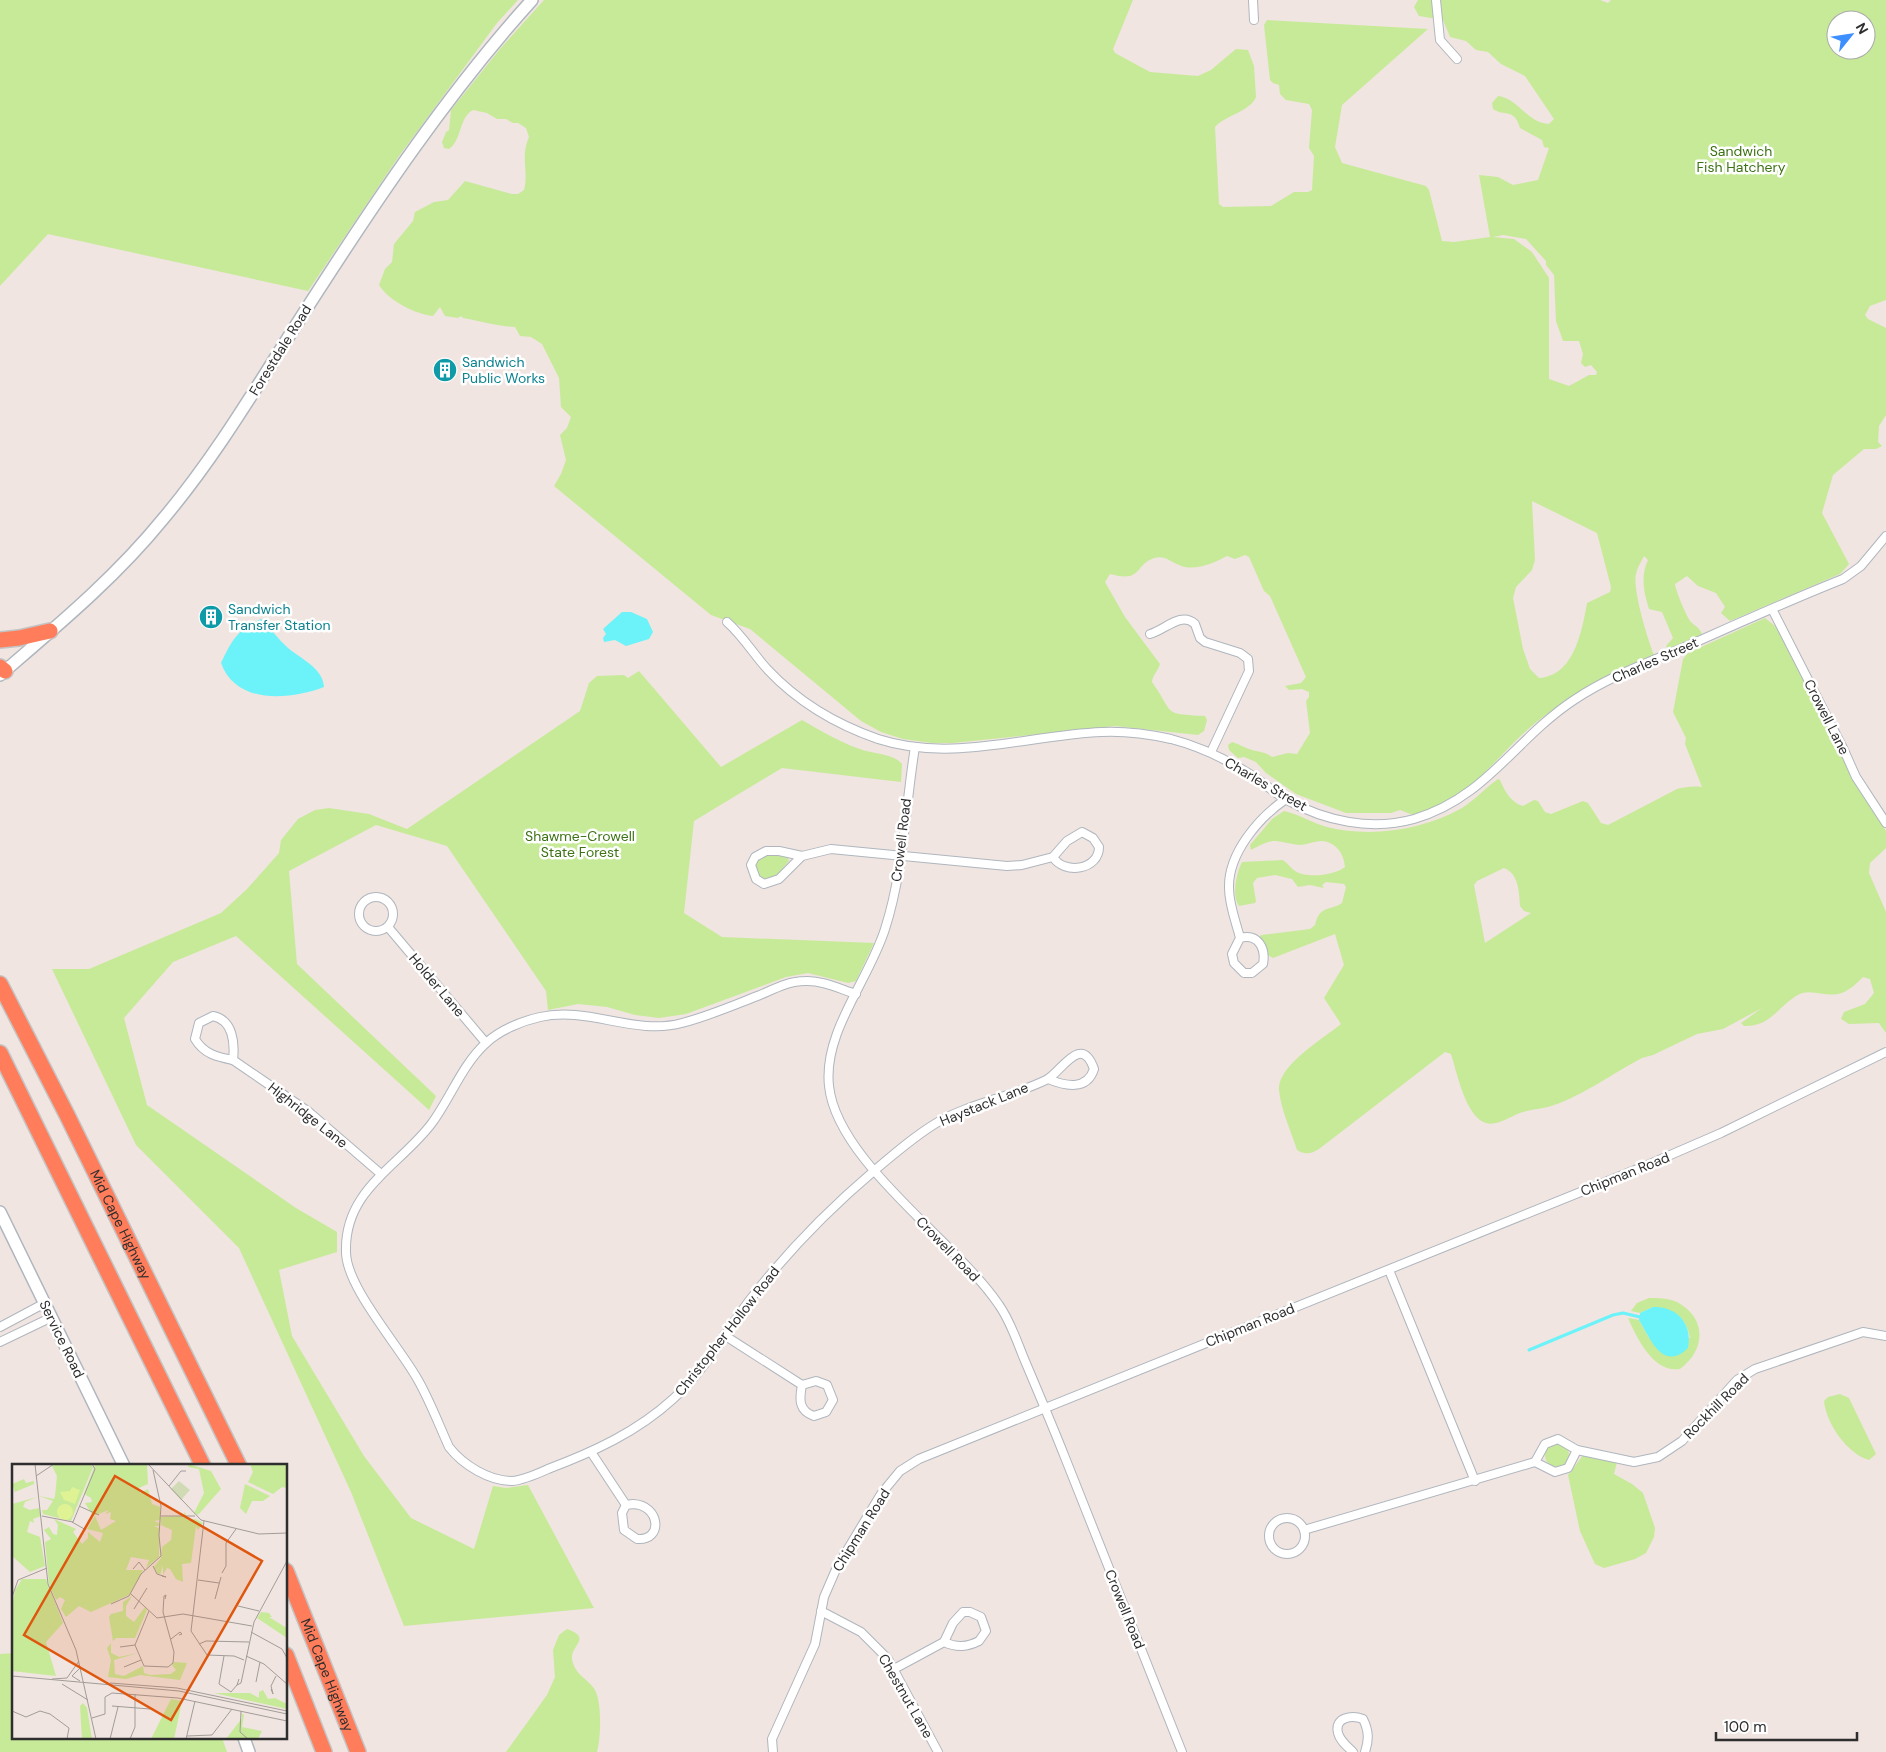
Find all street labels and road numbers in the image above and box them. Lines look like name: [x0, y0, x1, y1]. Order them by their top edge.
street label: Forestdale Road: [245, 301, 315, 399]
street label: Charles Street: [1609, 633, 1701, 687]
street label: Crowell Lane: [1800, 676, 1854, 758]
street label: Charles Street: [1221, 753, 1311, 815]
street label: Crowell Road: [887, 797, 915, 883]
street label: Holder Lane: [405, 950, 469, 1021]
street label: Highridge Lane: [265, 1078, 352, 1152]
street label: Haystack Lane: [937, 1078, 1031, 1130]
street label: Chipman Road: [1578, 1148, 1672, 1200]
street label: Mid Cape Highway: [86, 1166, 155, 1283]
street label: Crowell Road: [912, 1213, 984, 1285]
street label: Christopher Hollow Road: [671, 1263, 783, 1399]
street label: Service Road: [35, 1297, 89, 1381]
street label: Chipman Road: [1203, 1299, 1297, 1351]
street label: Rockhill Road: [1680, 1370, 1752, 1442]
street label: Chipman Road: [828, 1485, 894, 1575]
street label: Crowell Road: [1101, 1567, 1149, 1651]
street label: Mid Cape Highway: [297, 1616, 358, 1734]
street label: Chestnut Lane: [875, 1651, 937, 1741]

